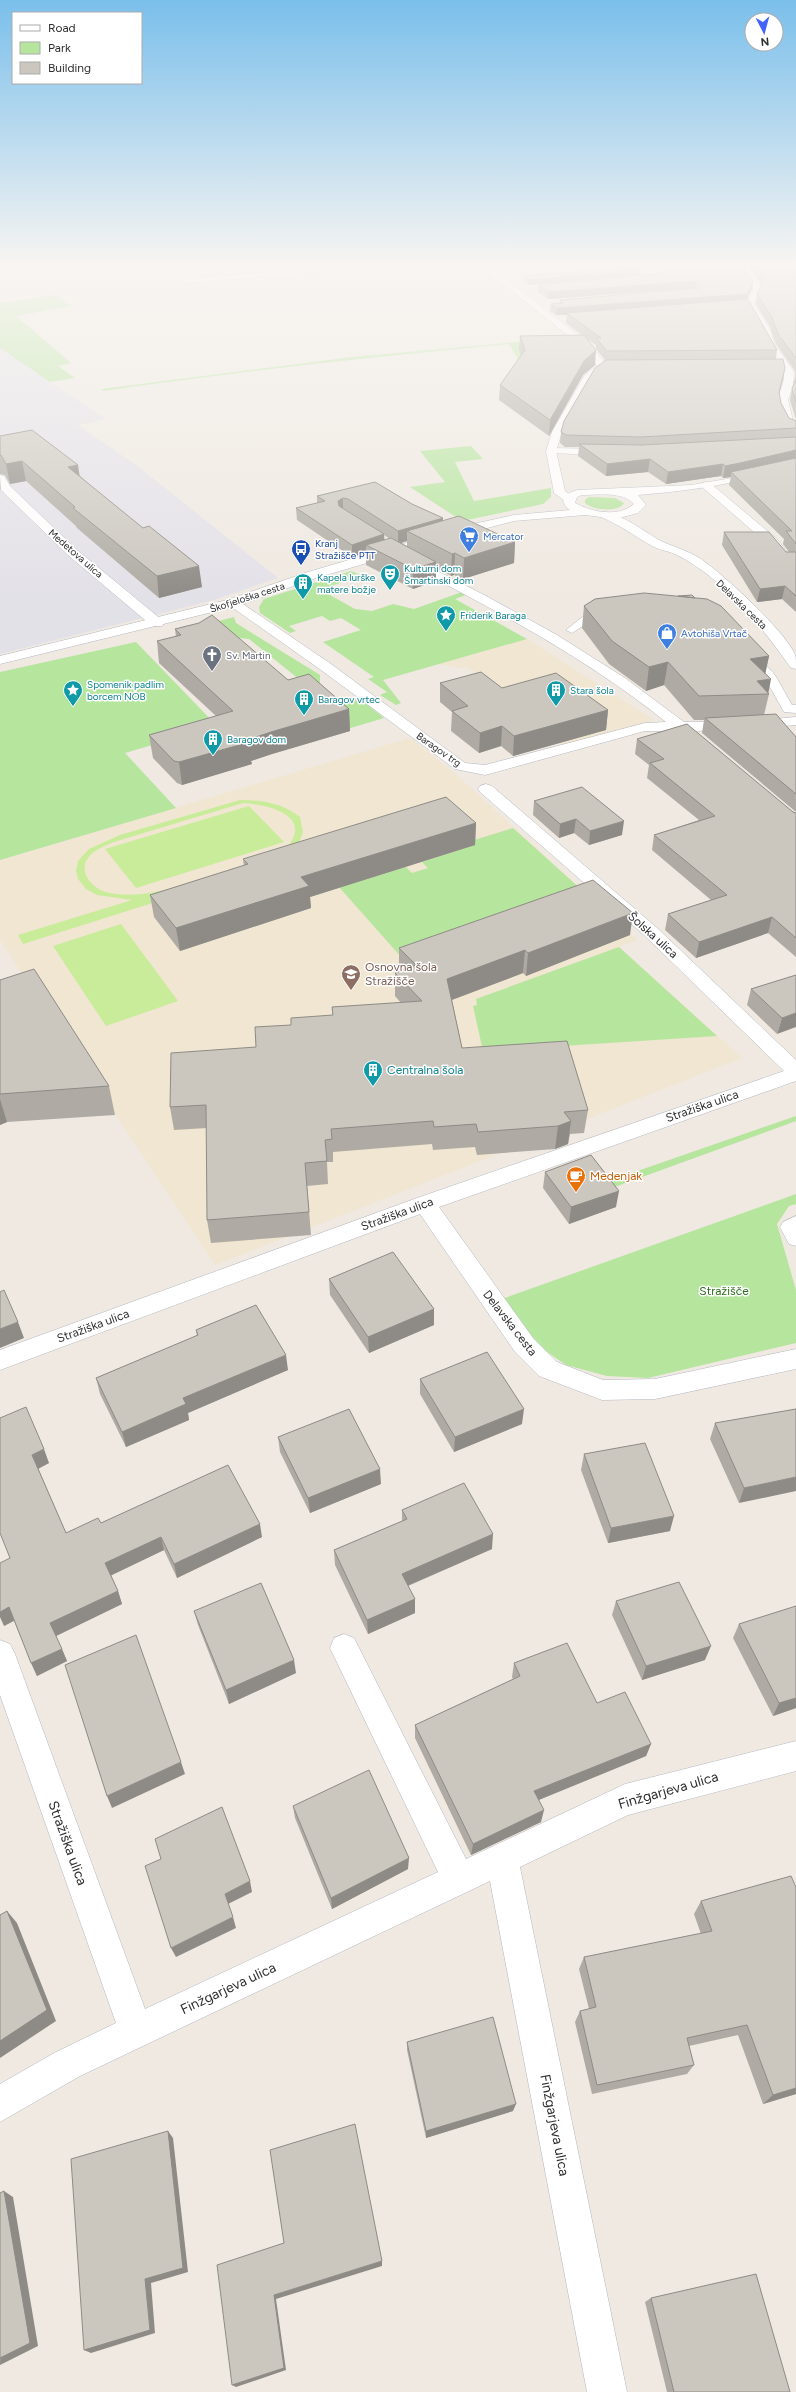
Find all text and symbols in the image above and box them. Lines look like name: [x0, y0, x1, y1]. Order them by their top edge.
legend: [12, 12, 142, 84]
north arrow: [744, 12, 784, 52]
text: Road: [48, 21, 76, 35]
text: N: [760, 35, 770, 48]
text: Park: [48, 41, 71, 55]
text: Building: [48, 61, 91, 75]
supermarket icon: Mercator: [458, 525, 480, 553]
street label: Medetova ulica: [46, 526, 106, 581]
place label: Mercator: [483, 530, 524, 543]
place label: Kranj Stražišče PTT: [315, 537, 376, 562]
bus stop icon: Kranj Stražišče PTT: [290, 538, 312, 566]
place label: Kulturni dom Šmartinski dom: [404, 562, 473, 587]
theatre icon: Kulturni dom Šmartinski dom: [379, 563, 401, 591]
place label: Kapela lurške matere božje: [317, 571, 376, 596]
building icon: Kapela lurške matere božje: [292, 572, 314, 600]
street label: Delavska cesta: [713, 577, 770, 632]
street label: Škofjeloška cesta: [208, 579, 286, 616]
place icon: Friderik Baraga: [435, 604, 457, 632]
place label: Friderik Baraga: [460, 609, 526, 622]
shop icon: Avtohiša Vrtač: [656, 622, 678, 650]
place label: Avtohiša Vrtač: [681, 627, 748, 640]
church icon: Sv. Martin: [201, 644, 223, 672]
place label: Sv. Martin: [226, 649, 271, 662]
place label: Spomenik padlim borcem NOB: [87, 678, 164, 703]
place icon: Spomenik padlim borcem NOB: [62, 679, 84, 707]
building icon: Stara šola: [545, 679, 567, 707]
place label: Stara šola: [570, 684, 614, 697]
building icon: Baragov vrtec: [293, 688, 315, 716]
place label: Baragov vrtec: [318, 693, 381, 706]
building icon: Baragov dom: [202, 728, 224, 756]
street label: Baragov trg: [414, 729, 464, 770]
place label: Baragov dom: [227, 733, 286, 746]
street label: Šolska ulica: [625, 909, 681, 961]
place label: Osnovna šola Stražišče: [365, 960, 437, 988]
school or university icon: Osnovna šola Stražišče: [340, 963, 362, 991]
building icon: Centralna šola: [362, 1059, 384, 1087]
place label: Centralna šola: [387, 1063, 463, 1077]
street label: Stražiška ulica: [664, 1087, 740, 1125]
cafe icon: Medenjak: [565, 1165, 587, 1193]
place label: Medenjak: [590, 1169, 642, 1183]
street label: Stražiška ulica: [359, 1194, 435, 1234]
park label: Stražišče: [699, 1284, 749, 1298]
street label: Delavska cesta: [480, 1287, 540, 1359]
street label: Stražiška ulica: [55, 1306, 131, 1346]
street label: Finžgarjeva ulica: [616, 1768, 720, 1813]
street label: Stražiška ulica: [44, 1799, 91, 1888]
street label: Finžgarjeva ulica: [178, 1959, 279, 2018]
street label: Finžgarjeva ulica: [536, 2073, 573, 2177]

